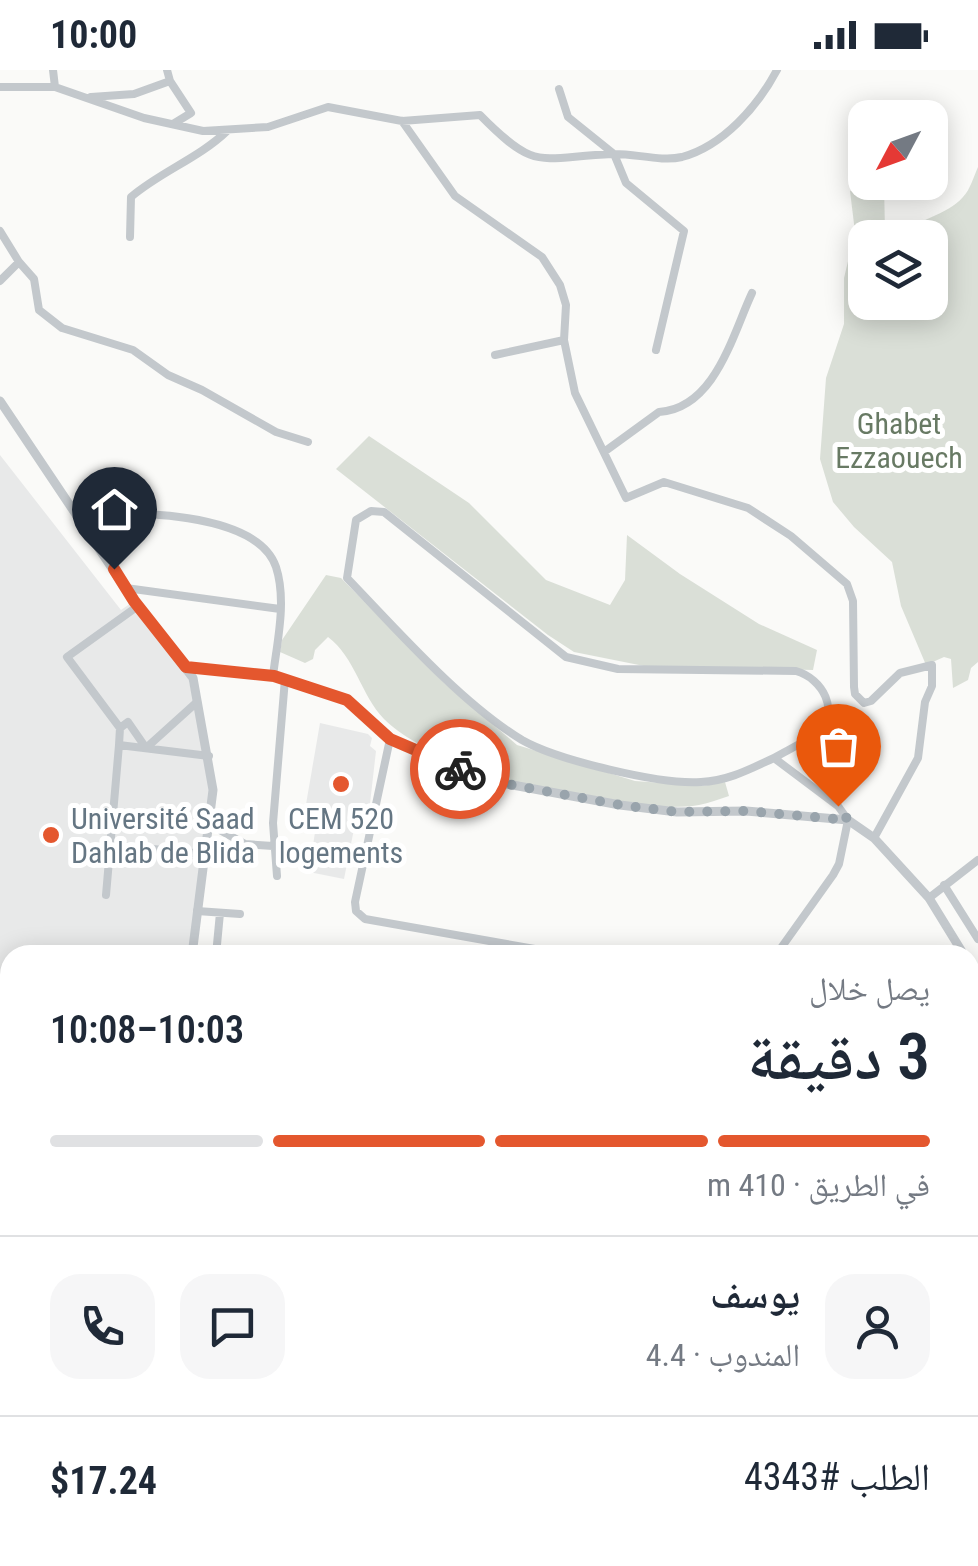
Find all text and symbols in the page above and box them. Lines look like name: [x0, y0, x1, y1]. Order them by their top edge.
text: 10:00: [50, 13, 137, 57]
north arrow: [848, 100, 948, 200]
map controls: [848, 100, 948, 320]
button: layers: [848, 220, 948, 320]
park label: Ghabet Ezzaouech: [835, 406, 963, 475]
pin: [72, 467, 157, 570]
icon: home: [87, 482, 142, 537]
pin: [796, 704, 881, 807]
courier: [410, 719, 510, 819]
icon: bag: [811, 719, 866, 774]
icon: bike: [433, 742, 488, 797]
marker: CEM 520 logements: [330, 773, 352, 795]
place label: Université Saad Dahlab de Blida: [71, 801, 255, 870]
place label: CEM 520 logements: [279, 801, 403, 870]
marker: Université Saad Dahlab de Blida: [40, 824, 62, 846]
text: يصل خلال: [809, 970, 930, 1008]
text: 10:03–10:08: [50, 1008, 244, 1052]
text: 3 دقيقة: [747, 1019, 930, 1095]
text: في الطريق · 410 m: [707, 1166, 930, 1204]
text: يوسف: [710, 1273, 800, 1317]
button: phone: [50, 1274, 155, 1379]
button: chat: [180, 1274, 285, 1379]
button: person: [825, 1274, 930, 1379]
text: المندوب · 4.4: [646, 1336, 800, 1374]
text: الطلب #4343: [744, 1455, 930, 1499]
text: $17.24: [50, 1459, 157, 1503]

